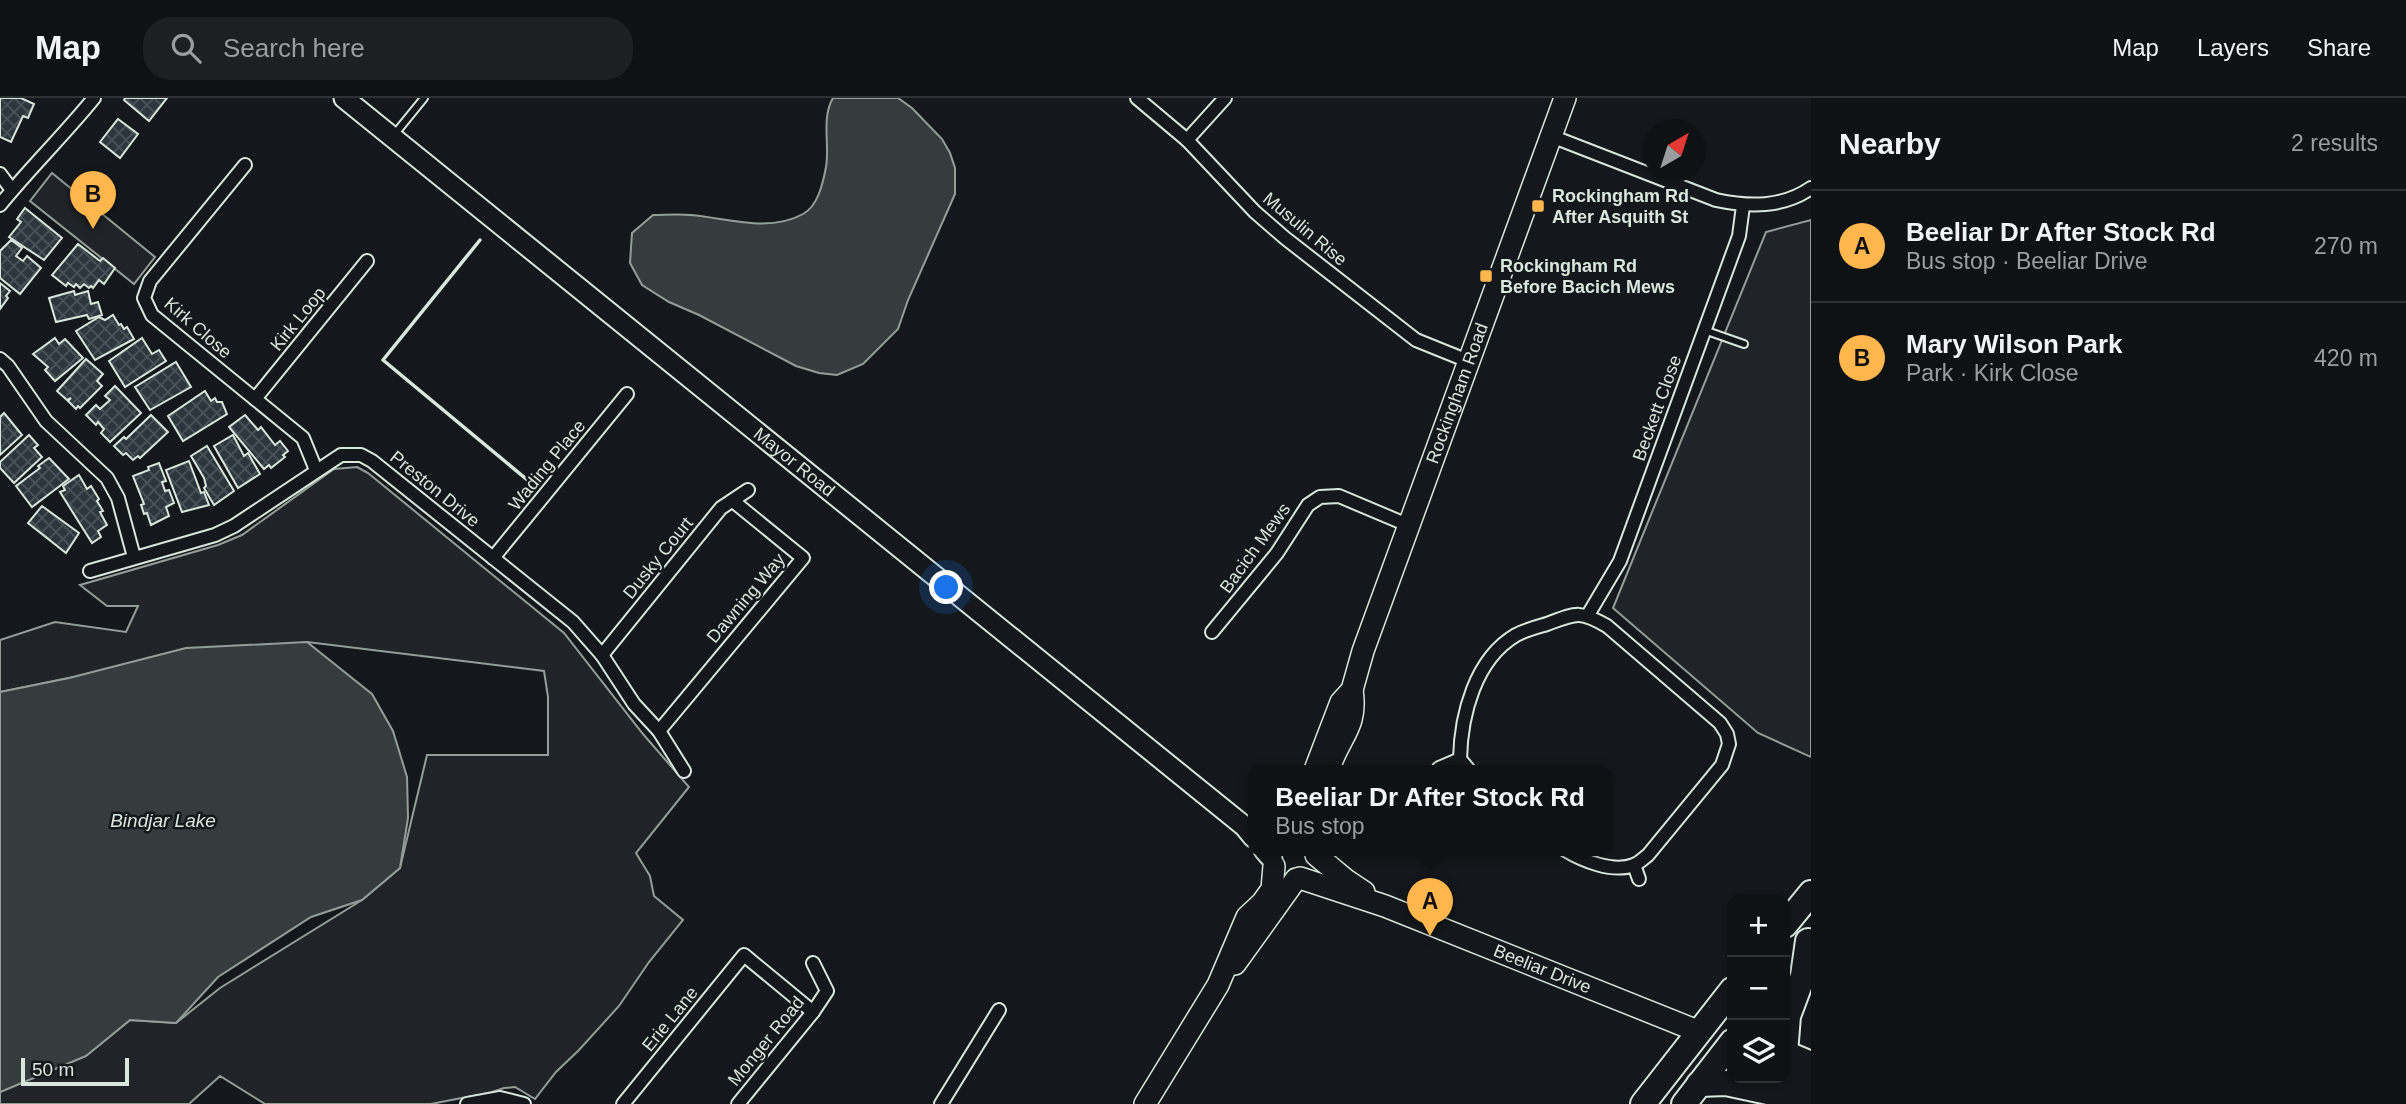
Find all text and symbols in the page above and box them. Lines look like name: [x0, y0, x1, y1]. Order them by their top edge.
search box: [143, 17, 633, 80]
text: Map: [35, 29, 101, 66]
icon: search: [167, 29, 205, 67]
text: Search here: [223, 33, 365, 63]
text: Map: [2112, 34, 2159, 61]
text: Layers: [2197, 34, 2269, 61]
text: Share: [2307, 34, 2371, 61]
north arrow: [1643, 119, 1706, 182]
text: Nearby: [1839, 127, 1941, 160]
text: 2 results: [2291, 130, 2378, 156]
pin: B: [70, 171, 116, 229]
place label: Rockingham Rd After Asquith St: [1552, 186, 1689, 227]
street label: Musulin Rise: [1259, 188, 1351, 270]
marker: Rockingham Rd After Asquith St: [1530, 198, 1546, 214]
text: Beeliar Dr After Stock Rd: [1906, 217, 2216, 247]
text: A: [1854, 233, 1870, 259]
text: 270 m: [2314, 233, 2378, 259]
text: Bus stop · Beeliar Drive: [1906, 248, 2148, 274]
place label: Rockingham Rd Before Bacich Mews: [1500, 256, 1675, 297]
marker: Rockingham Rd Before Bacich Mews: [1478, 268, 1494, 284]
street label: Kirk Loop: [266, 283, 330, 355]
street label: Kirk Close: [160, 294, 236, 362]
street label: Rockingham Road: [1422, 320, 1492, 466]
text: Mary Wilson Park: [1906, 329, 2123, 359]
text: B: [1854, 345, 1870, 371]
text: 420 m: [2314, 345, 2378, 371]
street label: Beckett Close: [1629, 352, 1685, 464]
text: Park · Kirk Close: [1906, 360, 2079, 386]
street label: Wading Place: [504, 416, 590, 514]
street label: Mayor Road: [750, 424, 839, 501]
street label: Preston Drive: [386, 447, 484, 531]
street label: Bacich Mews: [1216, 499, 1294, 597]
street label: Dusky Court: [619, 513, 697, 603]
street label: Dawning Way: [703, 549, 789, 647]
your location: [929, 570, 963, 604]
popup: [1248, 765, 1612, 856]
text: Beeliar Dr After Stock Rd: [1275, 782, 1585, 812]
water label: Bindjar Lake: [110, 810, 216, 831]
text: Bus stop: [1275, 813, 1365, 839]
pin: A: [1407, 878, 1453, 936]
map controls: [1727, 894, 1790, 1083]
button: +: [1727, 894, 1790, 957]
street label: Beeliar Drive: [1491, 941, 1594, 997]
button: −: [1727, 957, 1790, 1020]
street label: Erie Lane: [638, 983, 702, 1055]
street label: Monger Road: [724, 992, 808, 1090]
button: layers: [1727, 1020, 1790, 1083]
scale bar: [21, 1055, 130, 1087]
text: 50 m: [32, 1059, 74, 1080]

